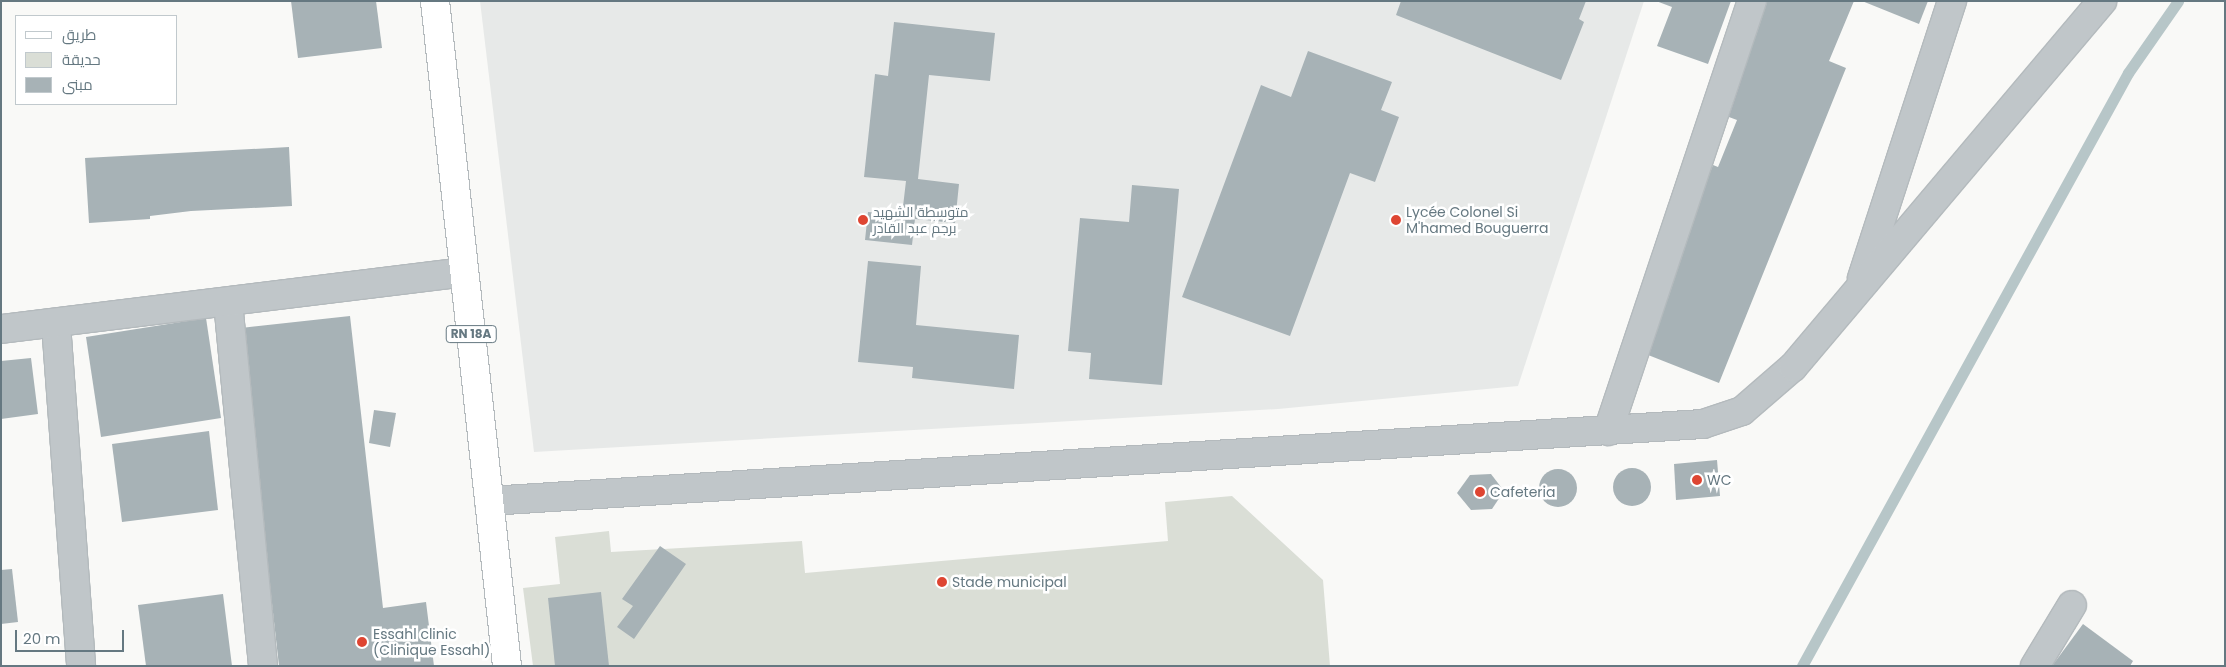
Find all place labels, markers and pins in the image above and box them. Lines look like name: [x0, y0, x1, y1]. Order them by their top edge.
place label: متوسطة الشهيد برجم عبد القادر: [873, 204, 969, 236]
place label: Lycée Colonel Si M'hamed Bouguerra: [1406, 204, 1549, 236]
marker: متوسطة الشهيد برجم عبد القادر: [857, 214, 869, 226]
marker: Lycée Colonel Si M'hamed Bouguerra: [1390, 214, 1402, 226]
place label: WC: [1707, 472, 1731, 488]
marker: WC: [1691, 474, 1703, 486]
place label: Cafeteria: [1490, 484, 1555, 500]
marker: Cafeteria: [1474, 486, 1486, 498]
place label: Stade municipal: [952, 574, 1067, 590]
marker: Stade municipal: [936, 576, 948, 588]
place label: Essahl clinic (Clinique Essahl): [373, 626, 490, 658]
marker: Essahl clinic (Clinique Essahl): [355, 635, 369, 649]

